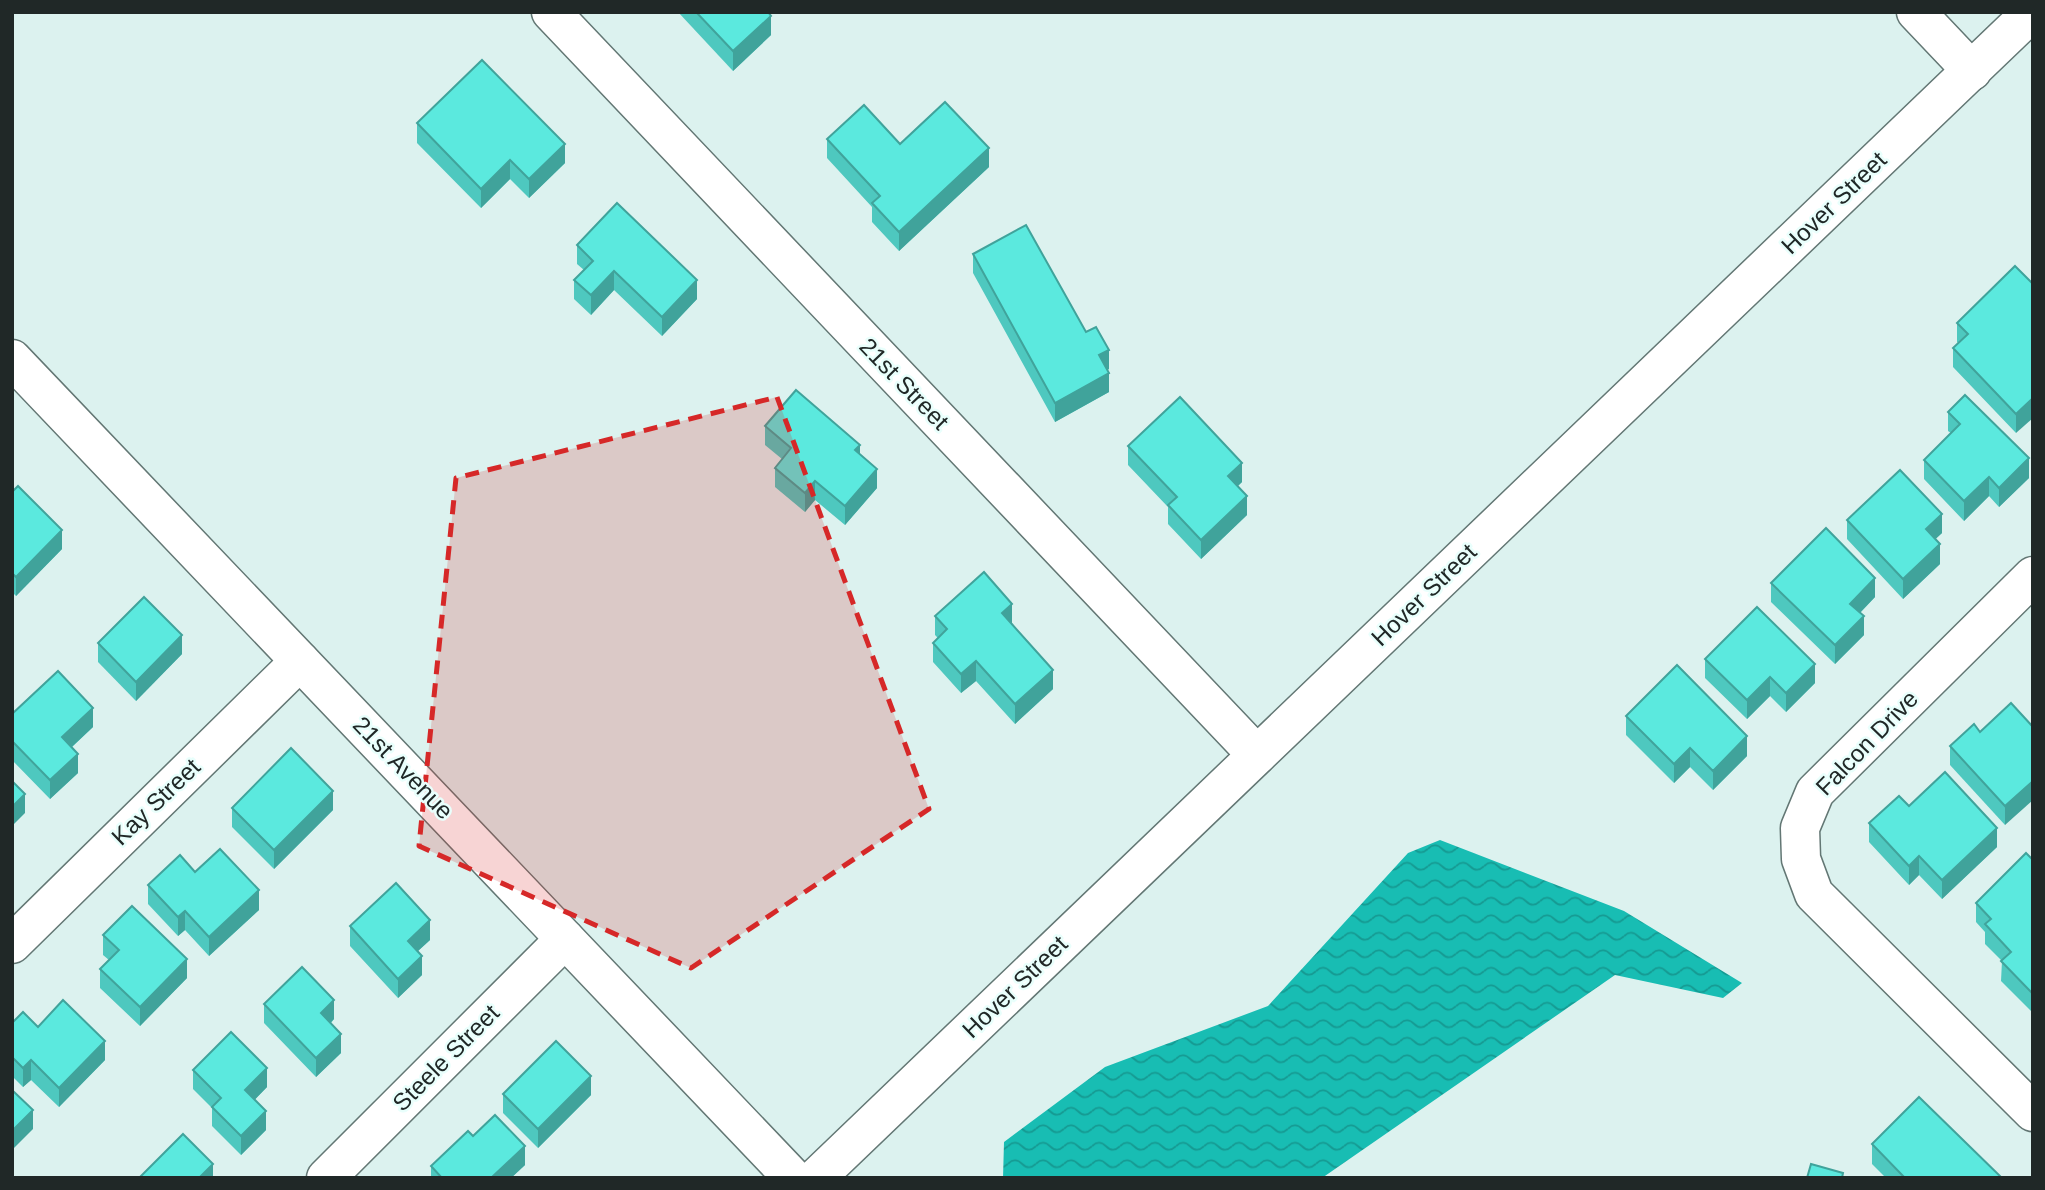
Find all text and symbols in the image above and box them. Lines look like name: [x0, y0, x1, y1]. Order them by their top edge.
street label: Hover Street: [1776, 146, 1892, 259]
street label: 21st Street: [854, 333, 955, 435]
street label: Hover Street: [1366, 538, 1482, 651]
street label: Falcon Drive: [1810, 685, 1923, 800]
street label: 21st Avenue: [348, 711, 459, 824]
street label: Kay Street: [106, 753, 206, 850]
street label: Hover Street: [957, 930, 1073, 1043]
street label: Steele Street: [387, 999, 504, 1116]

